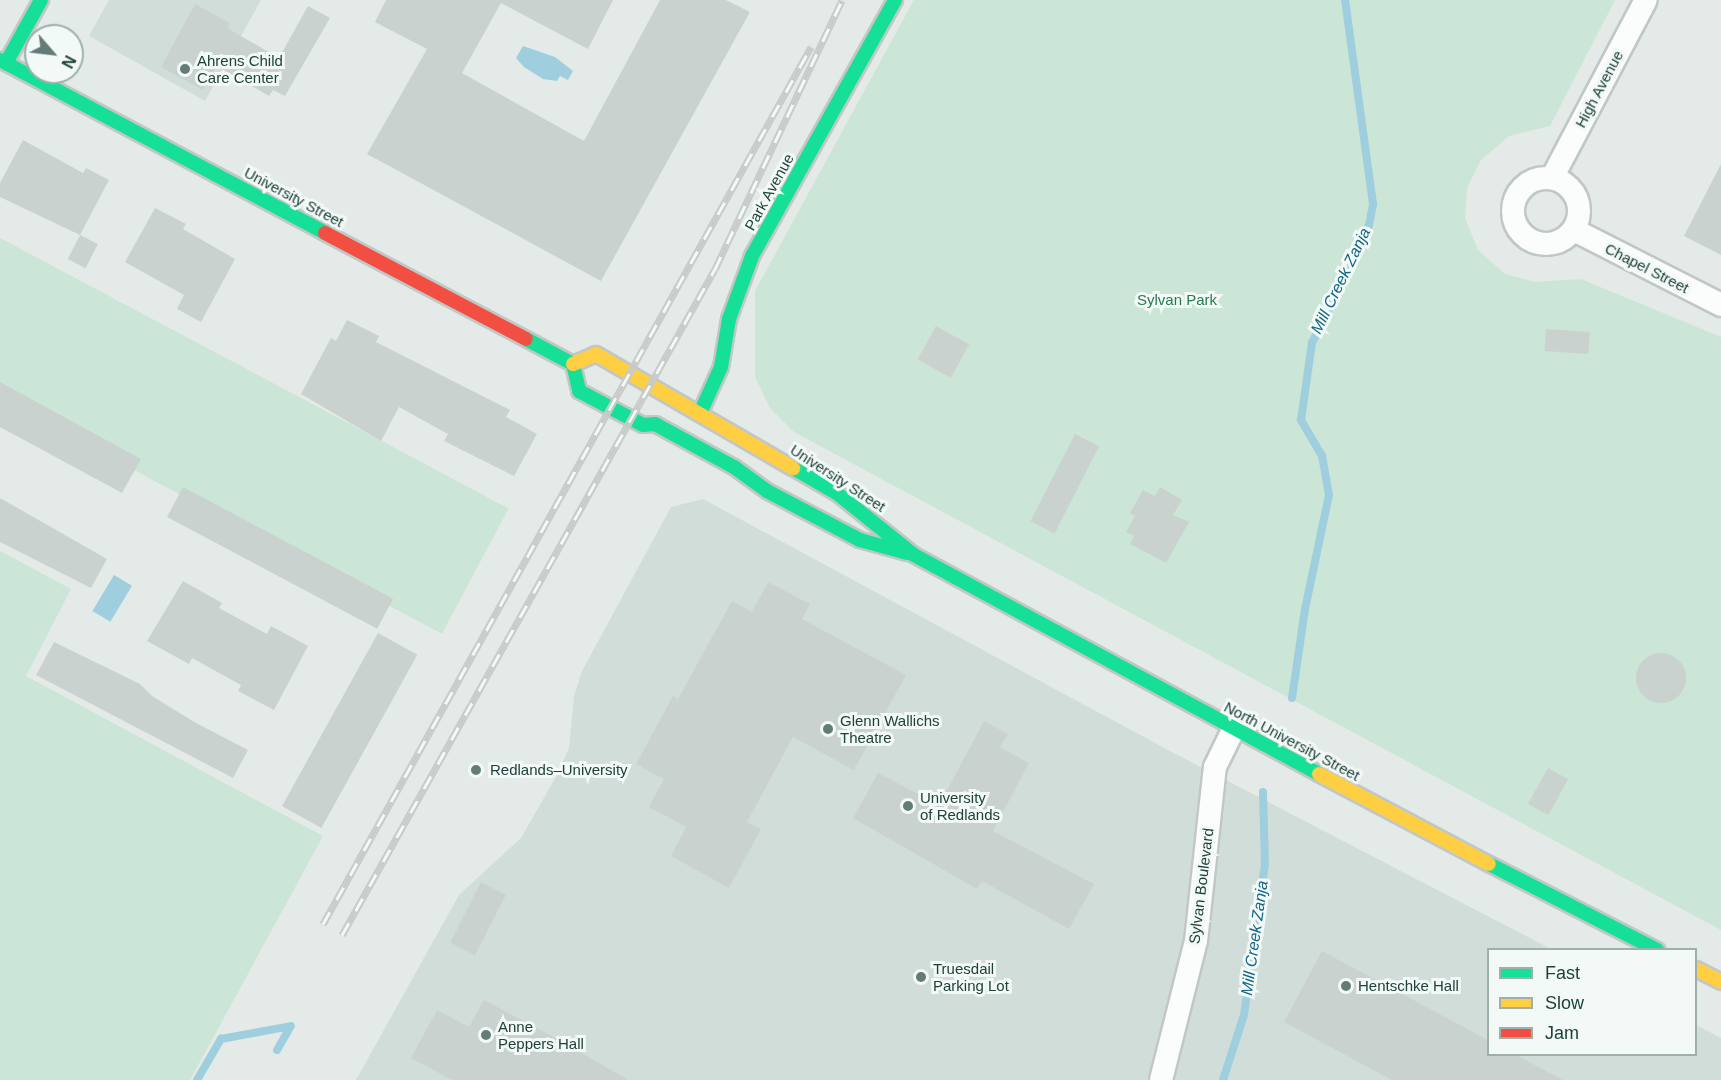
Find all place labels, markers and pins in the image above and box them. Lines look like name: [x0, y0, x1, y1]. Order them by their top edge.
place label: Ahrens Child Care Center: [197, 51, 283, 86]
marker: Ahrens Child Care Center: [178, 62, 192, 76]
place label: Glenn Wallichs Theatre: [840, 711, 939, 746]
marker: Glenn Wallichs Theatre: [821, 722, 835, 736]
marker: Redlands–University: [467, 761, 485, 779]
place label: Redlands–University: [490, 761, 628, 779]
place label: University of Redlands: [920, 788, 1000, 823]
marker: University of Redlands: [901, 799, 915, 813]
place label: Truesdail Parking Lot: [933, 959, 1009, 994]
marker: Truesdail Parking Lot: [914, 970, 928, 984]
place label: Hentschke Hall: [1358, 977, 1459, 995]
marker: Hentschke Hall: [1339, 979, 1353, 993]
place label: Anne Peppers Hall: [498, 1017, 584, 1052]
marker: Anne Peppers Hall: [479, 1028, 493, 1042]

